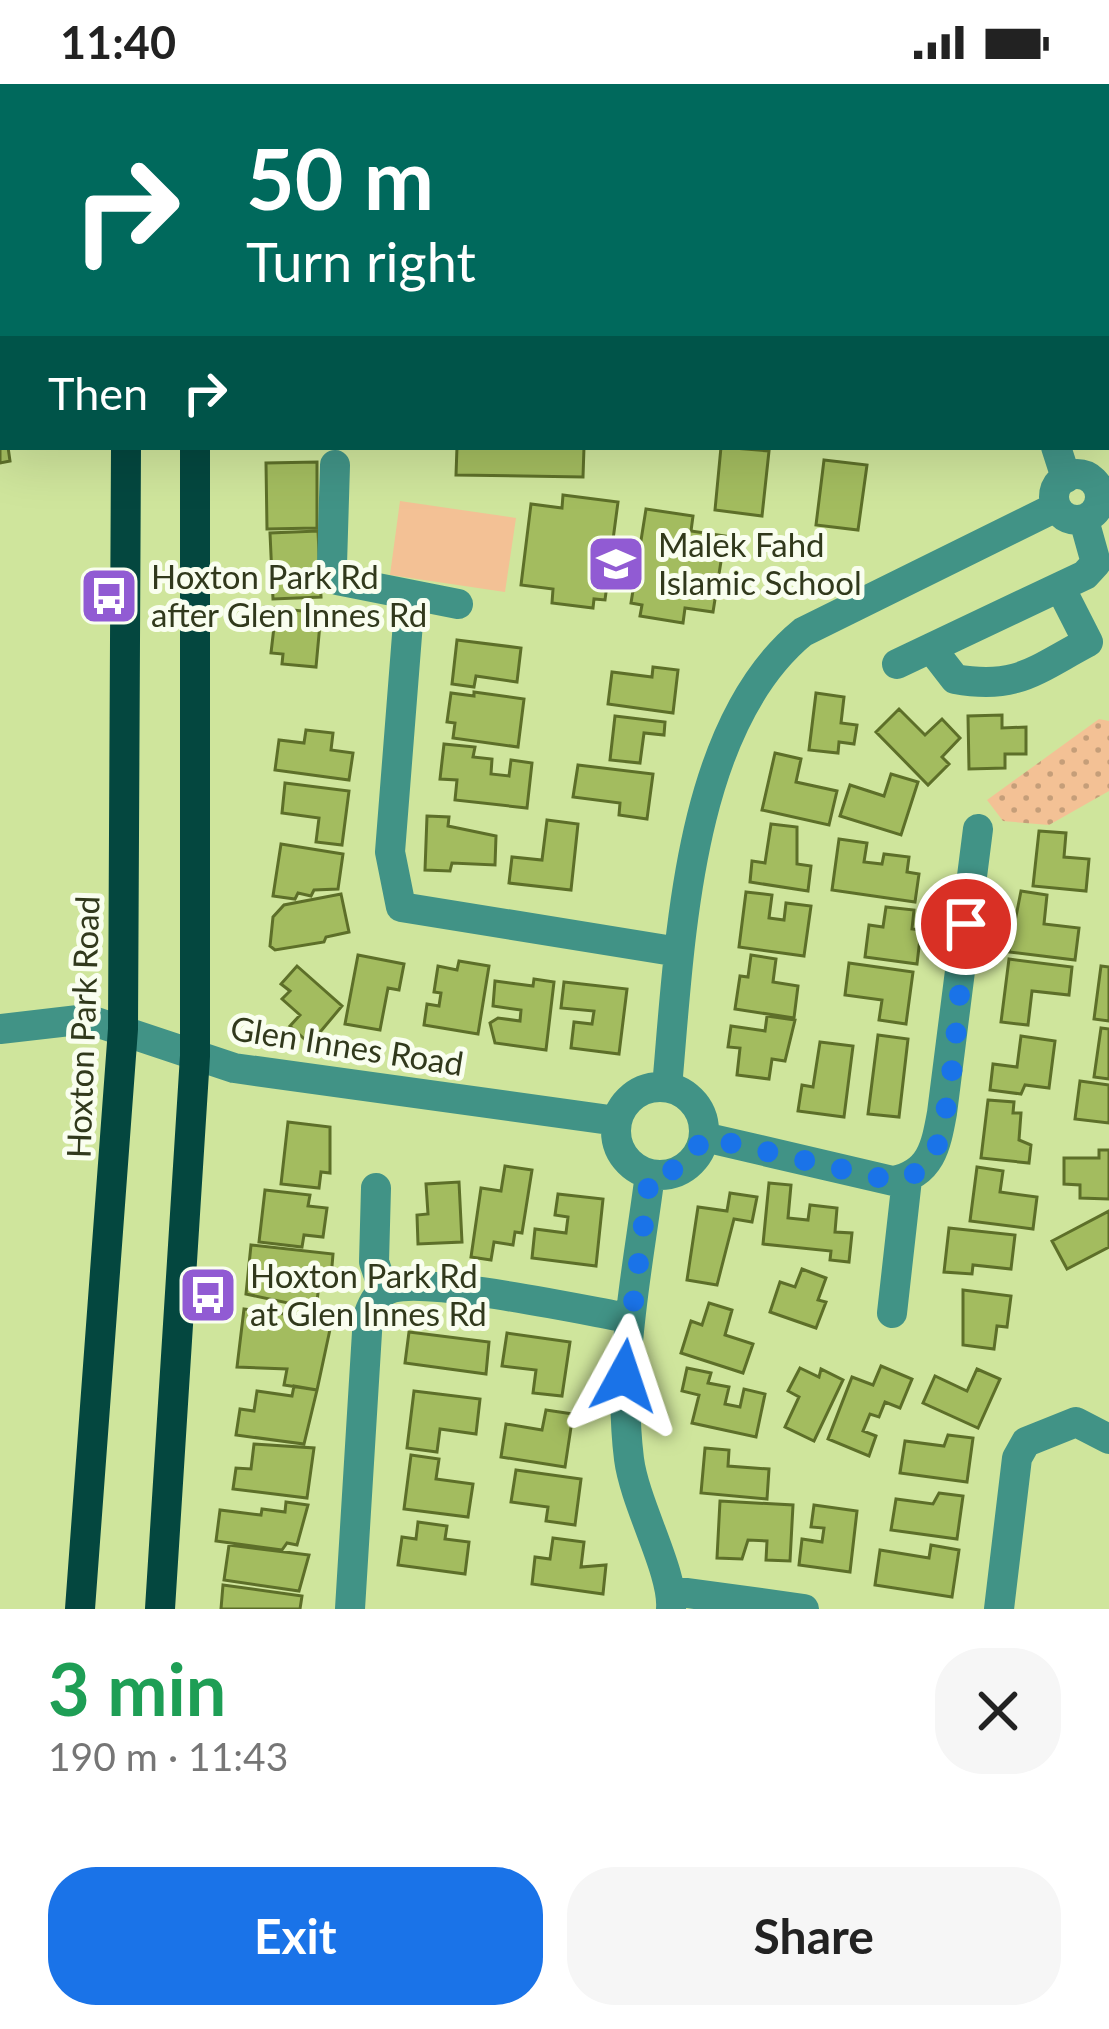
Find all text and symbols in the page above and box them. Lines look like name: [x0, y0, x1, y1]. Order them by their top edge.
text: 11:40: [60, 15, 176, 69]
text: 50 m: [246, 127, 434, 228]
icon: right: [48, 132, 204, 288]
text: Turn right: [246, 229, 476, 294]
icon: right: [172, 360, 238, 426]
text: Then: [48, 366, 148, 420]
place label: Malek Fahd Islamic School: [658, 524, 862, 602]
school or university icon: Malek Fahd Islamic School: [585, 533, 647, 595]
place label: Hoxton Park Rd after Glen Innes Rd: [151, 556, 427, 634]
bus stop icon: Hoxton Park Rd after Glen Innes Rd: [78, 565, 140, 627]
pin: [915, 873, 1017, 975]
icon: arrive: [933, 891, 999, 957]
street label: Hoxton Park Road: [57, 895, 107, 1159]
street label: Glen Innes Road: [228, 1007, 466, 1083]
place label: Hoxton Park Rd at Glen Innes Rd: [250, 1255, 487, 1333]
bus stop icon: Hoxton Park Rd at Glen Innes Rd: [177, 1264, 239, 1326]
position arrow: [561, 1313, 687, 1439]
text: 3 min: [48, 1645, 226, 1731]
button: close: [935, 1648, 1061, 1774]
text: 190 m · 11:43: [48, 1733, 288, 1779]
button: Exit: [48, 1867, 543, 2005]
button: Share: [567, 1867, 1061, 2005]

